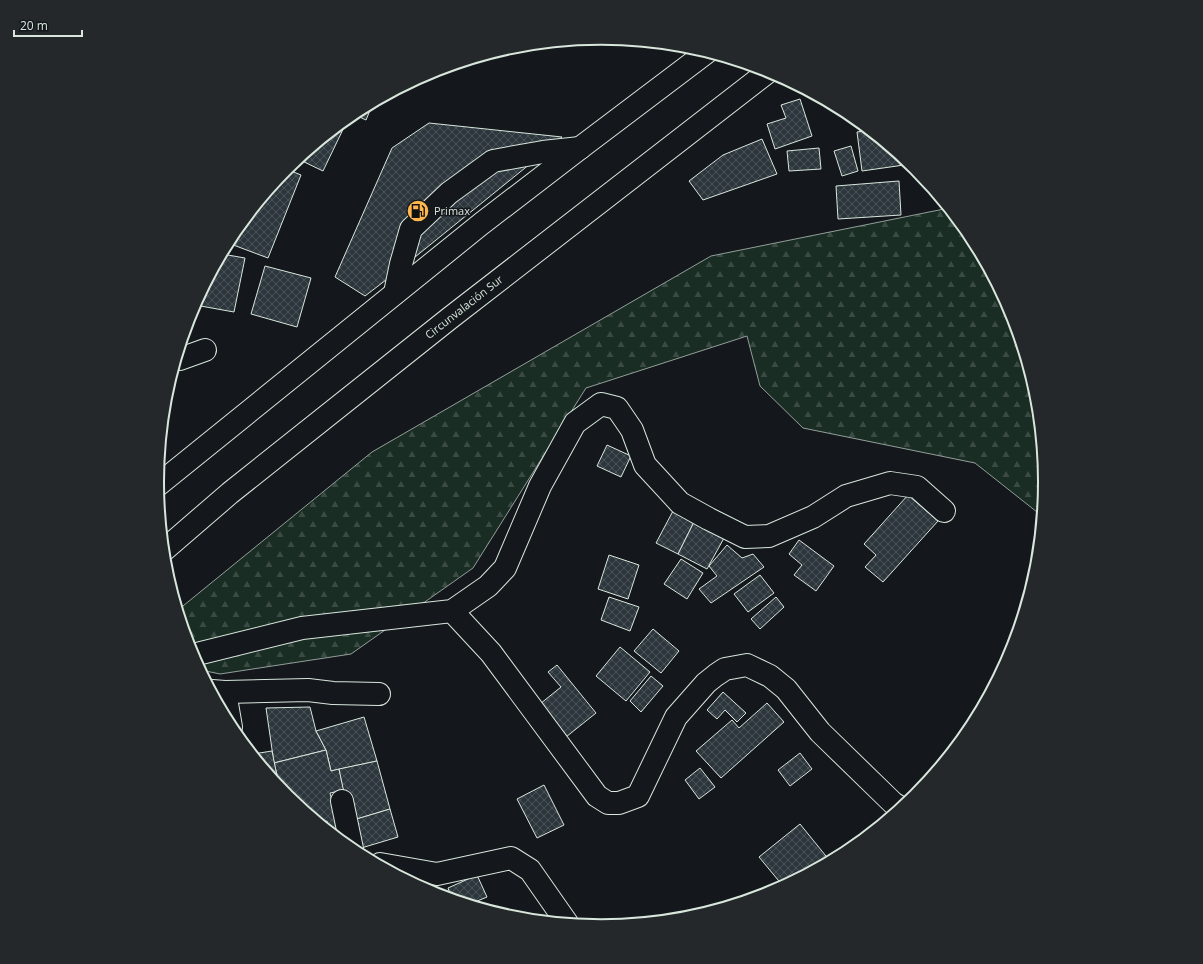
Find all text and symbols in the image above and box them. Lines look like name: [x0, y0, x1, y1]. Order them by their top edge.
scale bar: [14, 12, 82, 38]
text: 20 m: [20, 17, 48, 34]
fuel station icon: Primax: [405, 198, 431, 224]
place label: Primax: [434, 203, 470, 218]
street label: Circunvalación Sur: [422, 271, 506, 342]

